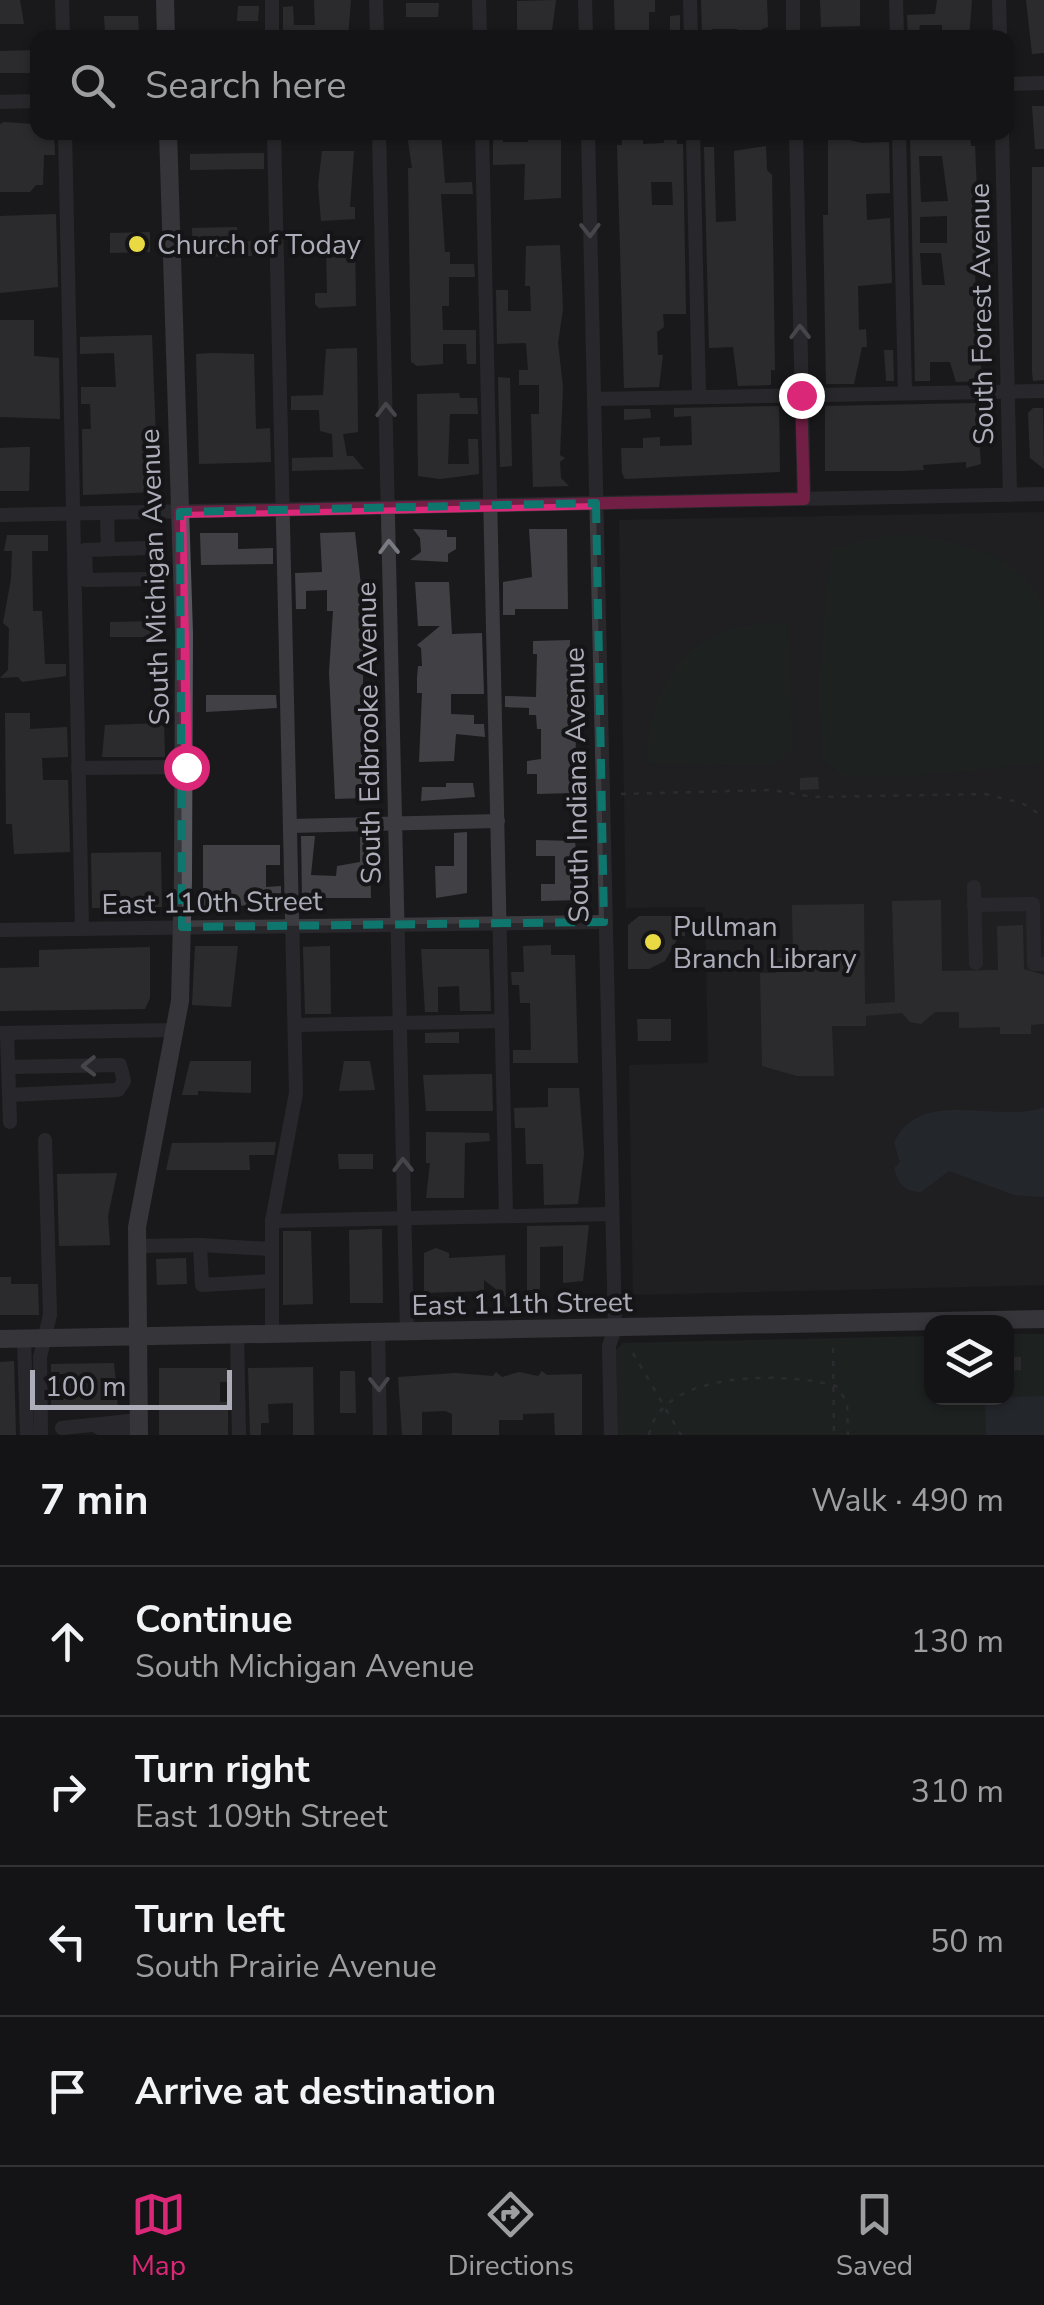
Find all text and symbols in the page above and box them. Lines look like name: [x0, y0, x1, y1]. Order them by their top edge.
search box: [30, 30, 1014, 140]
icon: search: [65, 58, 120, 113]
text: Search here: [145, 60, 346, 111]
street label: South Forest Avenue: [961, 183, 1003, 445]
one-way arrow: [580, 222, 601, 238]
place label: Church of Today: [157, 226, 362, 264]
marker: Church of Today: [126, 233, 148, 255]
one-way arrow: [789, 323, 811, 338]
route end: [779, 373, 825, 419]
one-way arrow: [375, 402, 397, 418]
street label: South Michigan Avenue: [131, 428, 179, 726]
one-way arrow: [379, 539, 400, 555]
street label: South Edbrooke Avenue: [347, 582, 391, 884]
street label: South Indiana Avenue: [556, 647, 598, 923]
route start: [164, 745, 210, 791]
street label: East 110th Street: [101, 882, 323, 924]
place label: Pullman Branch Library: [673, 908, 857, 978]
marker: Pullman Branch Library: [642, 931, 664, 953]
one-way arrow: [80, 1055, 96, 1076]
one-way arrow: [392, 1156, 414, 1172]
street label: East 111th Street: [411, 1283, 633, 1325]
map controls: [924, 1315, 1014, 1405]
button: layers: [924, 1315, 1014, 1405]
scale bar: [30, 1365, 232, 1410]
text: 100 m: [45, 1368, 127, 1406]
one-way arrow: [368, 1376, 390, 1392]
text: 7 min: [40, 1472, 149, 1529]
text: Walk · 490 m: [811, 1479, 1004, 1522]
text: Continue: [135, 1594, 293, 1645]
icon: ahead: [40, 1614, 95, 1669]
text: 130 m: [911, 1620, 1004, 1663]
text: South Michigan Avenue: [135, 1645, 474, 1688]
text: Turn right: [135, 1744, 310, 1795]
icon: right: [40, 1764, 95, 1819]
text: 310 m: [911, 1770, 1004, 1813]
text: East 109th Street: [135, 1795, 388, 1838]
text: Turn left: [135, 1894, 285, 1945]
icon: left: [40, 1914, 95, 1969]
text: 50 m: [930, 1920, 1004, 1963]
text: South Prairie Avenue: [135, 1945, 437, 1988]
icon: arrive: [40, 2064, 95, 2119]
text: Arrive at destination: [135, 2066, 496, 2117]
tab: Map: [131, 2187, 186, 2285]
tab: Directions: [448, 2187, 574, 2285]
tab: Saved: [836, 2187, 913, 2285]

